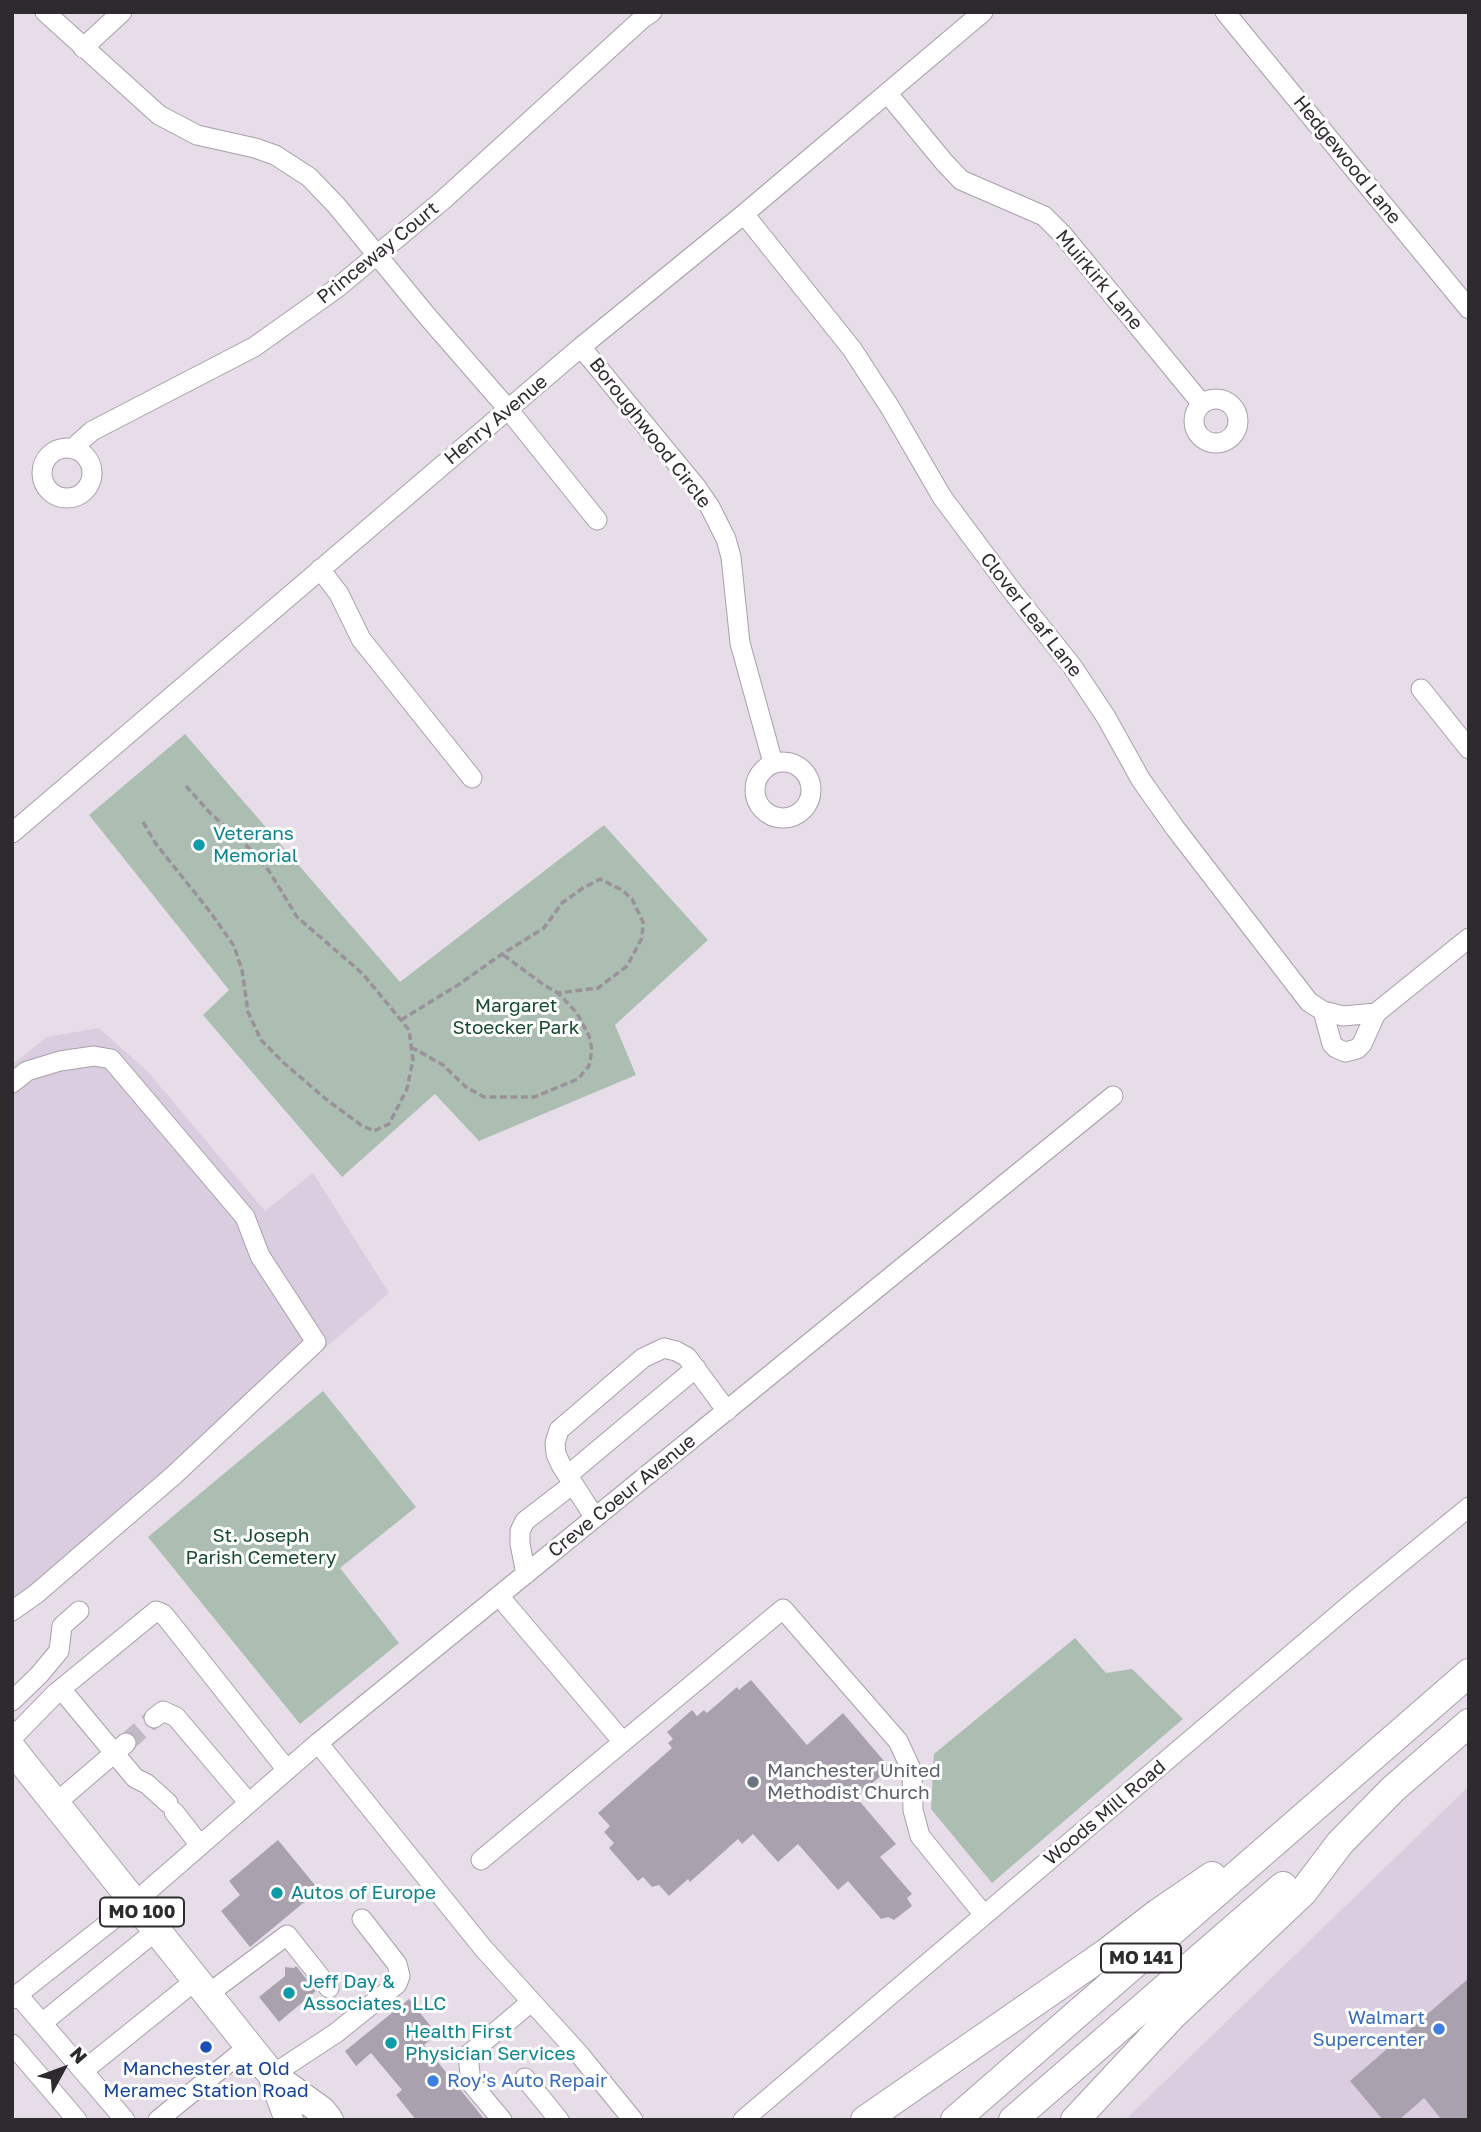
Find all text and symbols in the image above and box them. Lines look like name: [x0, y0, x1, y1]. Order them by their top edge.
street label: Hedgewood Lane: [1288, 91, 1406, 229]
street label: Princeway Court: [313, 197, 443, 309]
street label: Muirkirk Lane: [1051, 225, 1147, 335]
street label: Boroughwood Circle: [584, 353, 716, 513]
street label: Henry Avenue: [440, 370, 552, 470]
street label: Clover Leaf Lane: [975, 548, 1087, 682]
place label: Veterans Memorial: [213, 823, 298, 867]
marker: Veterans Memorial: [191, 837, 207, 853]
park label: Margaret Stoecker Park: [453, 995, 579, 1039]
street label: Creve Coeur Avenue: [544, 1430, 700, 1562]
park label: St. Joseph Parish Cemetery: [185, 1525, 337, 1569]
street label: Woods Mill Road: [1040, 1756, 1170, 1870]
place label: Manchester United Methodist Church: [767, 1760, 941, 1804]
marker: Manchester United Methodist Church: [745, 1774, 761, 1790]
place label: Autos of Europe: [291, 1882, 436, 1904]
marker: Autos of Europe: [269, 1885, 285, 1901]
road number: MO 100: [100, 1898, 184, 1926]
road number: MO 141: [1101, 1944, 1181, 1972]
place label: Jeff Day & Associates, LLC: [303, 1971, 446, 2015]
marker: Jeff Day & Associates, LLC: [281, 1985, 297, 2001]
place label: Walmart Supercenter: [1313, 2007, 1425, 2051]
place label: Health First Physician Services: [405, 2021, 576, 2065]
marker: Walmart Supercenter: [1431, 2021, 1447, 2037]
north arrow: [28, 2034, 98, 2104]
marker: Health First Physician Services: [383, 2035, 399, 2051]
marker: Manchester at Old Meramec Station Road: [198, 2039, 214, 2055]
text: N: [66, 2042, 93, 2068]
place label: Manchester at Old Meramec Station Road: [103, 2058, 309, 2102]
place label: Roy's Auto Repair: [447, 2070, 607, 2092]
marker: Roy's Auto Repair: [425, 2073, 441, 2089]

